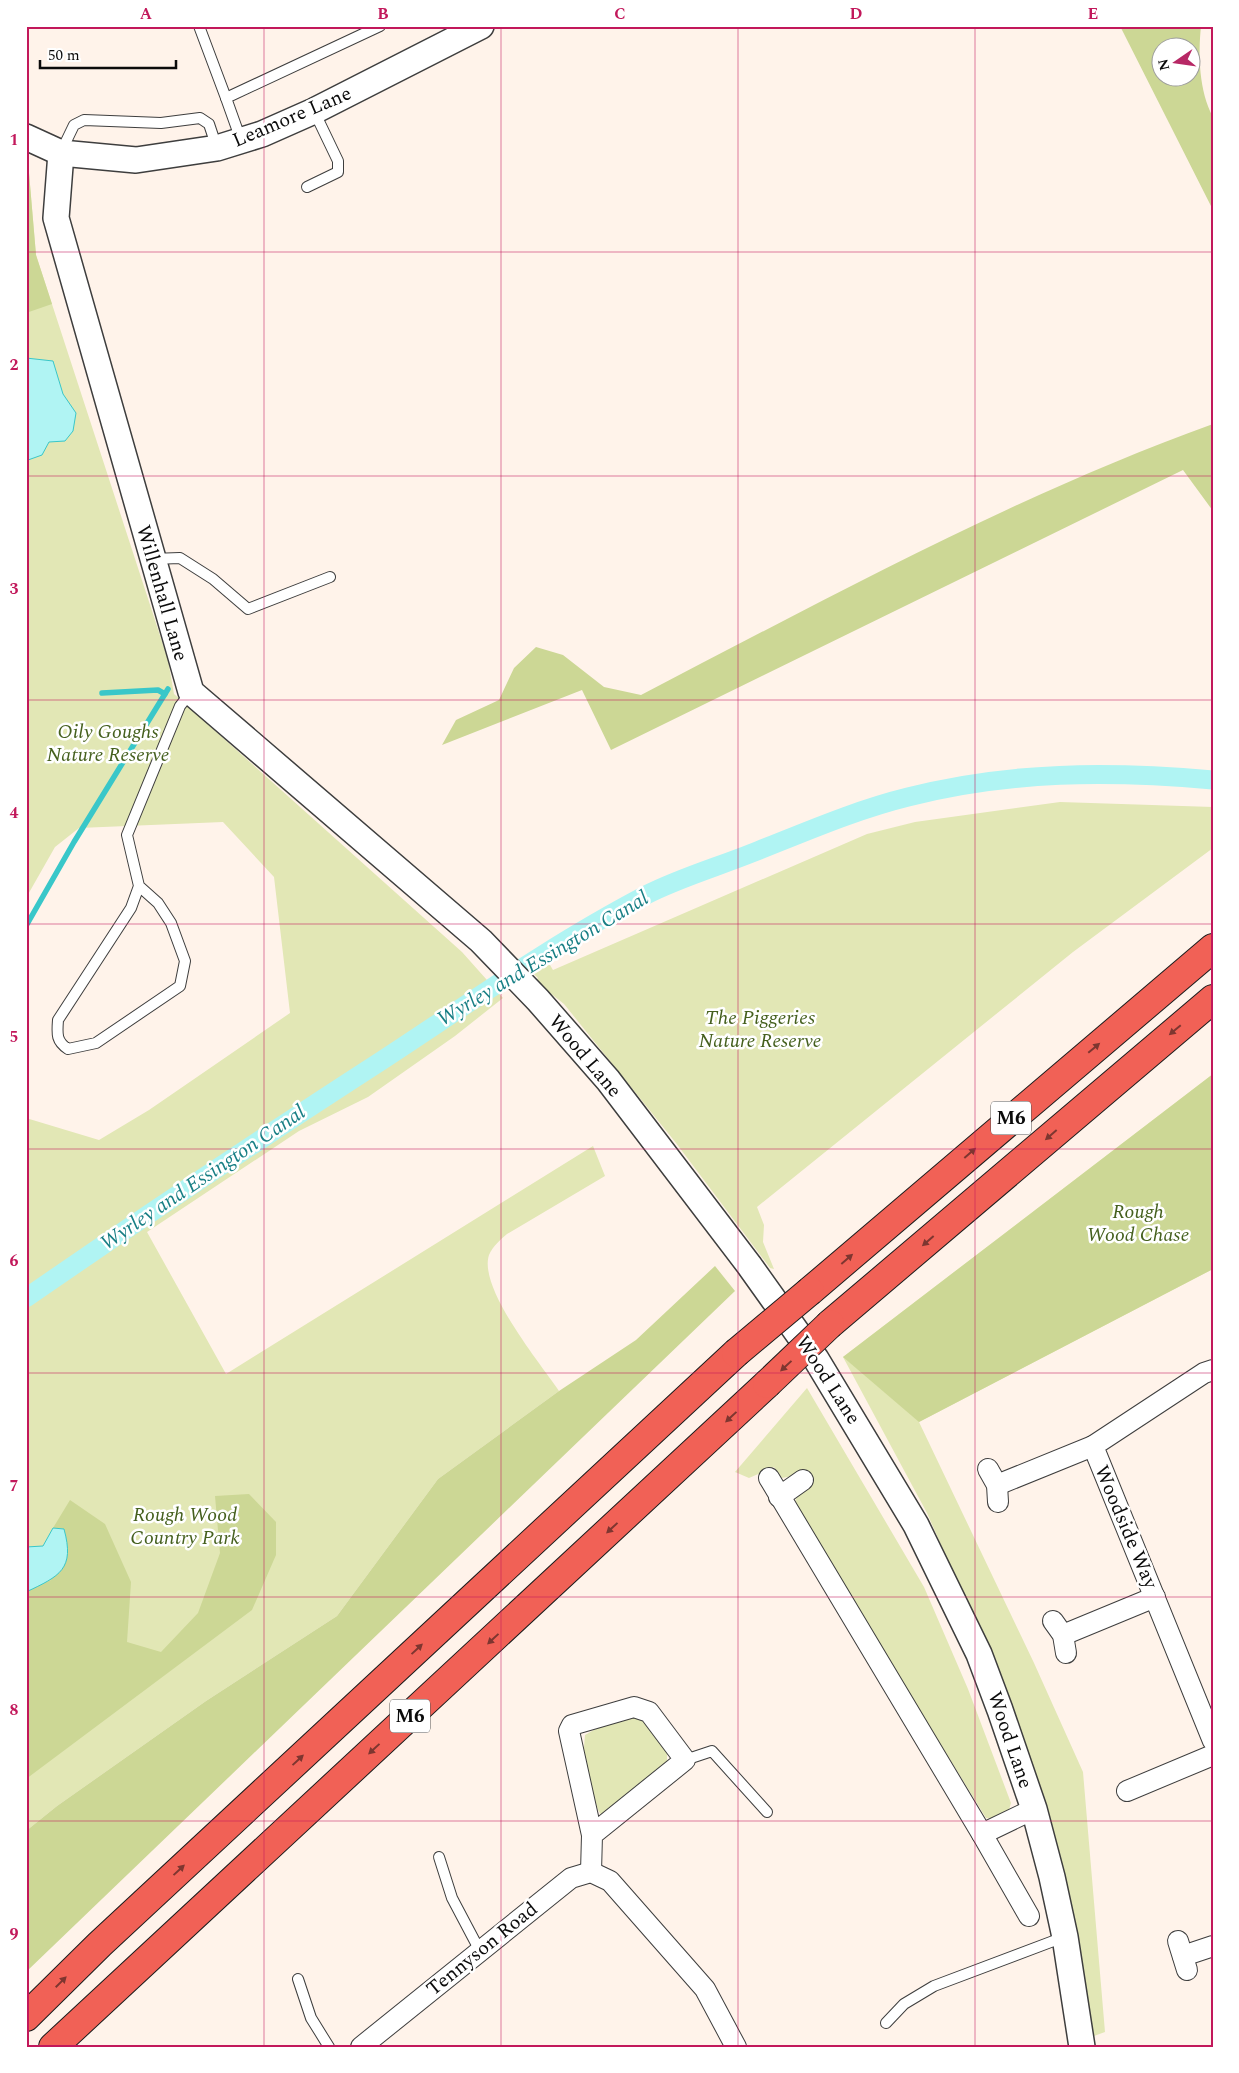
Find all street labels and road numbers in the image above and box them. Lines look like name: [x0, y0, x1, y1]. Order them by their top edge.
street label: Leamore Lane: [228, 78, 356, 156]
street label: Willenhall Lane: [128, 521, 196, 665]
street label: Wood Lane: [541, 1008, 629, 1104]
road number: M6: [991, 1102, 1031, 1134]
street label: Wood Lane: [788, 1329, 868, 1431]
street label: Woodside Way: [1087, 1461, 1166, 1595]
street label: Wood Lane: [979, 1687, 1041, 1793]
road number: M6: [390, 1700, 430, 1732]
street label: Tennyson Road: [420, 1895, 544, 2003]

